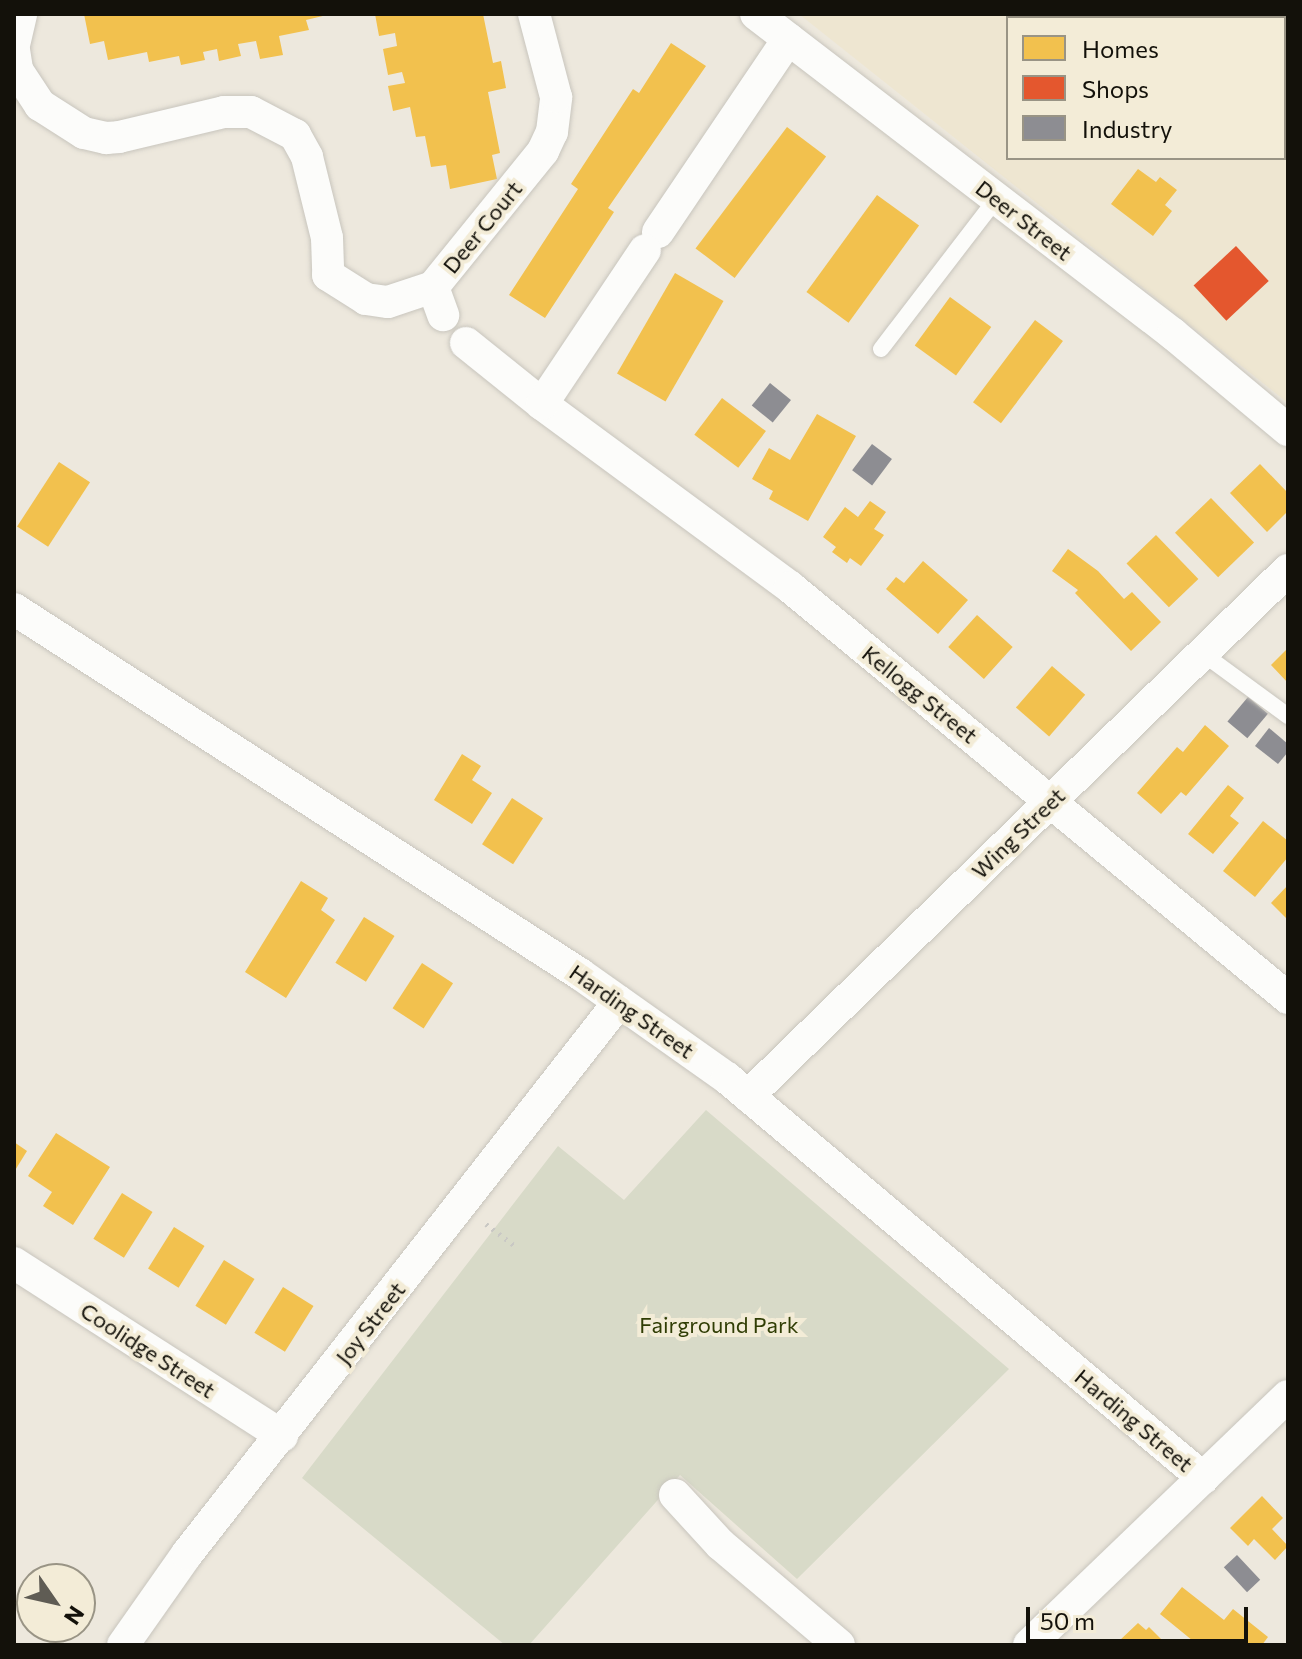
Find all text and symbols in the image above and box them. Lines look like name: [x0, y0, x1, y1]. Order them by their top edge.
legend: [1006, 16, 1286, 160]
text: Homes: [1082, 34, 1159, 63]
text: Shops: [1082, 74, 1149, 103]
text: Industry: [1082, 114, 1172, 143]
street label: Deer Street: [971, 174, 1077, 266]
street label: Deer Court: [437, 176, 527, 278]
street label: Kellogg Street: [857, 640, 983, 748]
street label: Wing Street: [966, 782, 1070, 884]
street label: Harding Street: [565, 958, 699, 1064]
street label: Joy Street: [330, 1277, 410, 1369]
street label: Coolidge Street: [76, 1297, 220, 1403]
park label: Fairground Park: [639, 1312, 799, 1338]
street label: Harding Street: [1070, 1363, 1198, 1477]
north arrow: [16, 1563, 96, 1643]
scale bar: [1030, 1591, 1252, 1641]
text: N: [59, 1601, 90, 1630]
text: 50 m: [1040, 1606, 1095, 1635]

